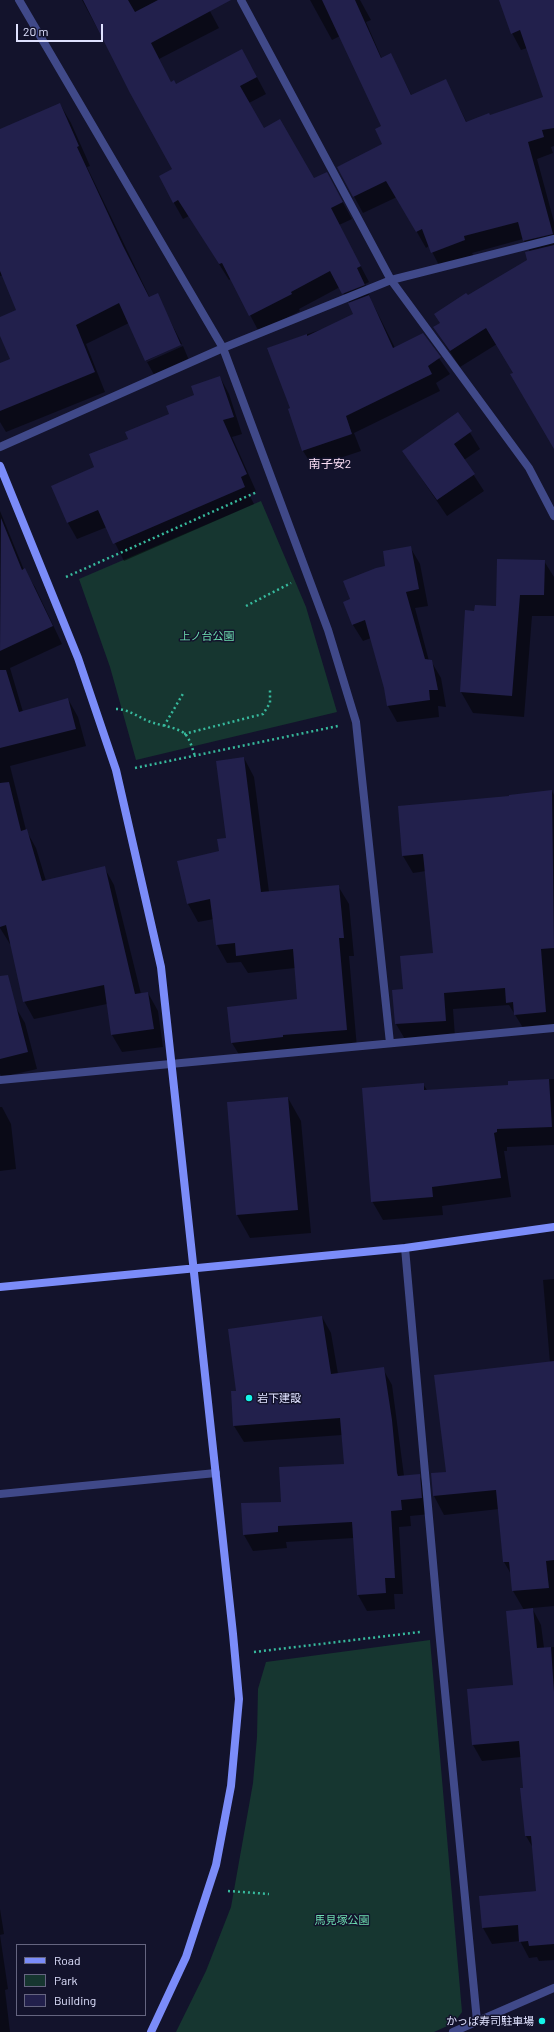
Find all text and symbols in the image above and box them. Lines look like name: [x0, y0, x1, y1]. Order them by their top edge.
scale bar: [18, 16, 105, 42]
text: 20 m: [23, 24, 49, 38]
district label: 南子安2: [309, 457, 351, 471]
park label: 上ノ台公園: [180, 629, 234, 643]
place label: 岩下建設: [257, 1391, 301, 1405]
marker: 岩下建設: [244, 1393, 254, 1403]
park label: 馬見塚公園: [315, 1913, 369, 1927]
legend: [16, 1944, 146, 2016]
text: Road: [54, 1953, 81, 1967]
text: Park: [54, 1973, 78, 1987]
text: Building: [54, 1993, 96, 2007]
place label: かっぱ寿司駐車場: [446, 2014, 534, 2028]
marker: かっぱ寿司駐車場: [537, 2016, 547, 2026]

